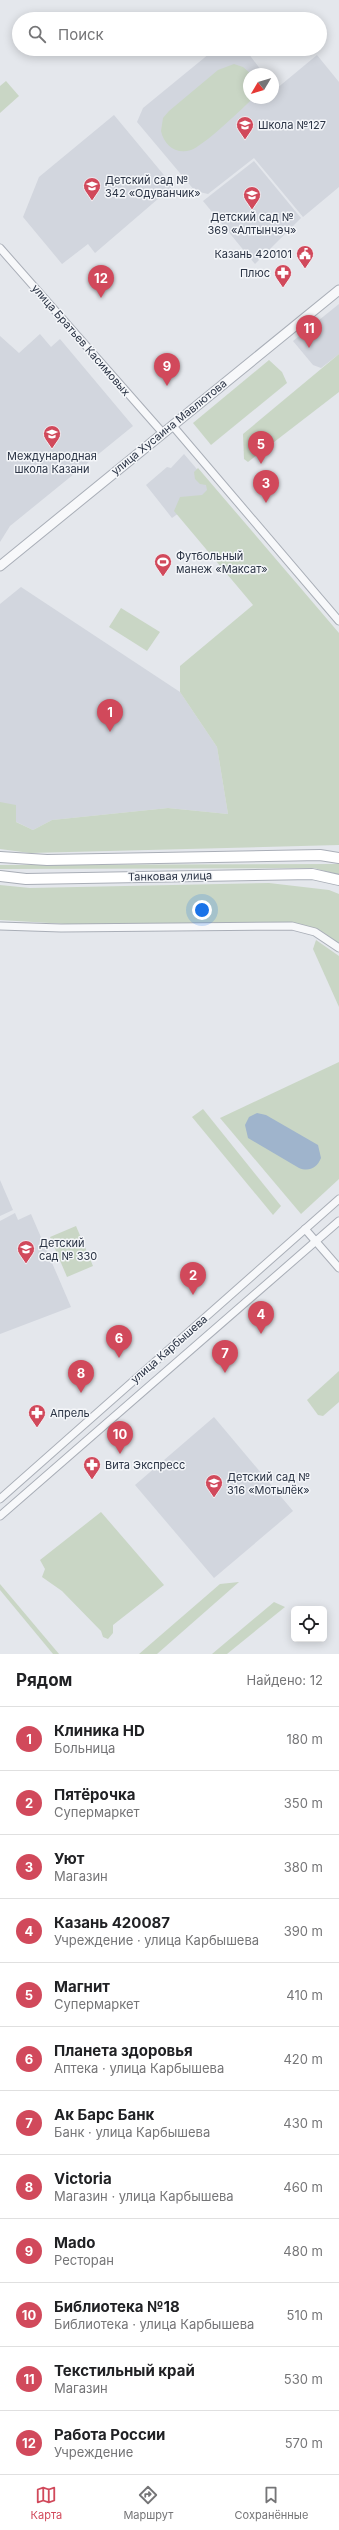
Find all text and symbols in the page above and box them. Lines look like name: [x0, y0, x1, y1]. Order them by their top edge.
search box: [12, 12, 327, 56]
icon: search: [26, 23, 48, 45]
text: Поиск: [58, 25, 104, 44]
north arrow: [243, 68, 279, 104]
school or university icon: Школа №127: [235, 115, 255, 140]
place label: Школа №127: [258, 118, 326, 132]
place label: Детский сад № 342 «Одуванчик»: [105, 173, 201, 200]
school or university icon: Детский сад № 342 «Одуванчик»: [82, 176, 102, 201]
school or university icon: Детский сад № 369 «Алтынчэч»: [242, 185, 262, 210]
place label: Детский сад № 369 «Алтынчэч»: [208, 210, 296, 237]
public building icon: Казань 420101: [295, 244, 315, 269]
place label: Казань 420101: [214, 247, 292, 261]
pharmacy icon: Плюс: [273, 263, 293, 288]
pin: 12: [88, 265, 114, 298]
place label: Плюс: [240, 266, 270, 280]
street label: улица Братьев Касимовых: [29, 281, 133, 399]
pin: 11: [296, 315, 322, 348]
pin: 9: [154, 353, 180, 386]
street label: улица Хусаина Мавлютова: [108, 376, 230, 478]
school or university icon: Международная школа Казани: [42, 424, 62, 449]
pin: 5: [248, 431, 274, 464]
place label: Международная школа Казани: [7, 449, 97, 476]
pin: 3: [253, 470, 279, 503]
place label: Футбольный манеж «Максат»: [176, 549, 268, 576]
sports icon: Футбольный манеж «Максат»: [153, 552, 173, 577]
pin: 1: [97, 699, 123, 732]
street label: Танковая улица: [128, 868, 212, 884]
your location: [192, 900, 212, 920]
place label: Детский сад № 330: [39, 1236, 97, 1263]
school or university icon: Детский сад № 330: [16, 1239, 36, 1264]
pin: 2: [180, 1262, 206, 1295]
pin: 4: [248, 1301, 274, 1334]
street label: улица Карбышева: [128, 1312, 210, 1386]
pin: 6: [106, 1325, 132, 1358]
pin: 7: [212, 1340, 238, 1373]
pin: 8: [68, 1360, 94, 1393]
pharmacy icon: Апрель: [27, 1403, 47, 1428]
place label: Апрель: [50, 1406, 90, 1420]
pin: 10: [107, 1421, 133, 1454]
pharmacy icon: Вита Экспресс: [82, 1455, 102, 1480]
place label: Вита Экспресс: [105, 1458, 185, 1472]
place label: Детский сад № 316 «Мотылёк»: [227, 1470, 310, 1497]
school or university icon: Детский сад № 316 «Мотылёк»: [204, 1473, 224, 1498]
map controls: [291, 1606, 327, 1642]
button: locate: [291, 1606, 327, 1642]
text: Рядом: [16, 1670, 72, 1690]
text: Найдено: 12: [247, 1672, 323, 1688]
text: Клиника HD: [54, 1721, 145, 1740]
text: 1: [26, 1731, 32, 1747]
text: 180 m: [286, 1731, 323, 1747]
text: Больница: [54, 1740, 115, 1756]
text: Пятёрочка: [54, 1785, 135, 1804]
text: 2: [25, 1795, 33, 1811]
text: 350 m: [284, 1795, 323, 1811]
text: Супермаркет: [54, 1804, 140, 1820]
text: Уют: [54, 1849, 84, 1868]
text: 3: [25, 1859, 33, 1875]
text: 380 m: [284, 1859, 323, 1875]
text: Магазин: [54, 1868, 108, 1884]
text: Казань 420087: [54, 1913, 170, 1932]
text: 4: [25, 1923, 33, 1939]
text: 390 m: [284, 1923, 323, 1939]
text: Учреждение · улица Карбышева: [54, 1932, 259, 1948]
text: Магнит: [54, 1977, 110, 1996]
text: 5: [25, 1987, 33, 2003]
text: 410 m: [286, 1987, 323, 2003]
text: Супермаркет: [54, 1996, 140, 2012]
text: Планета здоровья: [54, 2041, 193, 2060]
text: 6: [25, 2051, 33, 2067]
text: 420 m: [283, 2051, 323, 2067]
text: Аптека · улица Карбышева: [54, 2060, 224, 2076]
text: Ак Барс Банк: [54, 2105, 154, 2124]
text: 7: [25, 2115, 33, 2131]
text: 430 m: [283, 2115, 323, 2131]
text: Банк · улица Карбышева: [54, 2124, 210, 2140]
text: Victoria: [54, 2169, 112, 2188]
text: 8: [25, 2179, 33, 2195]
text: 460 m: [283, 2179, 323, 2195]
text: Магазин · улица Карбышева: [54, 2188, 234, 2204]
text: Mado: [54, 2233, 95, 2252]
text: 9: [25, 2243, 33, 2259]
text: 480 m: [283, 2243, 323, 2259]
text: Ресторан: [54, 2252, 114, 2268]
text: Библиотека №18: [54, 2297, 180, 2316]
text: 10: [22, 2307, 36, 2323]
text: 510 m: [287, 2307, 323, 2323]
text: Библиотека · улица Карбышева: [54, 2316, 254, 2332]
text: Текстильный край: [54, 2361, 195, 2380]
text: 11: [23, 2371, 35, 2387]
text: 530 m: [284, 2371, 323, 2387]
text: Магазин: [54, 2380, 108, 2396]
text: Работа России: [54, 2425, 165, 2444]
text: 12: [22, 2435, 36, 2451]
text: 570 m: [285, 2435, 323, 2451]
text: Учреждение: [54, 2444, 133, 2460]
tab: Карта: [31, 2484, 62, 2522]
tab: Маршрут: [123, 2484, 173, 2522]
tab: Сохранённые: [235, 2484, 308, 2522]

